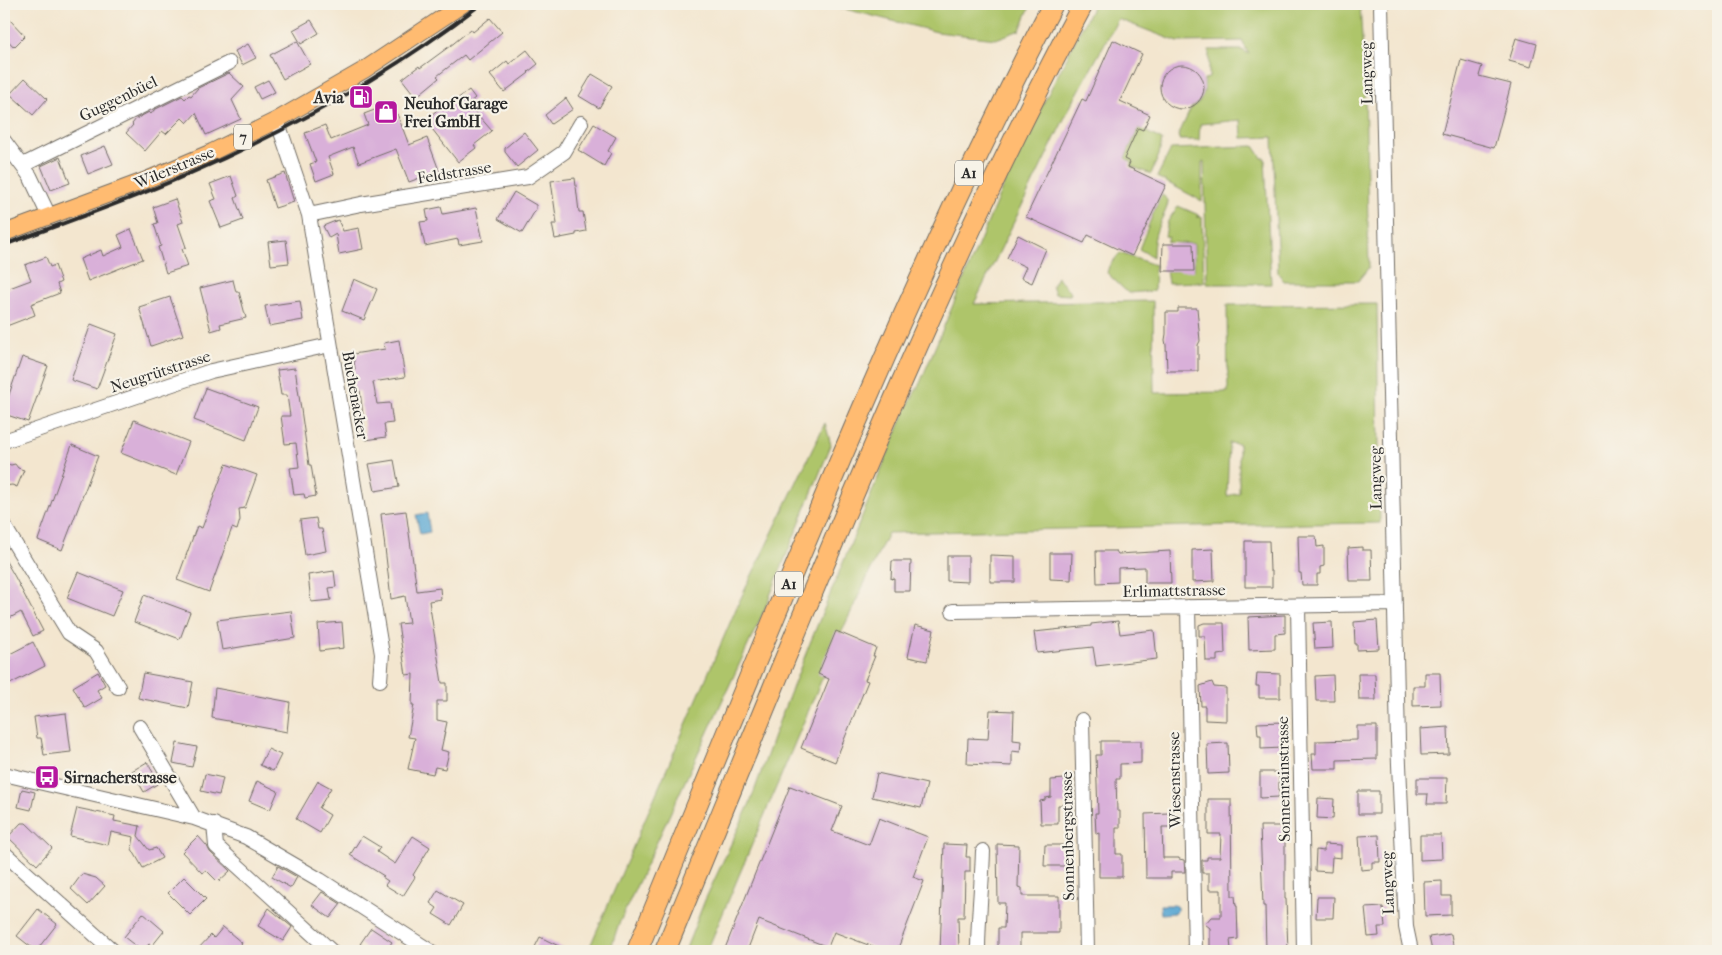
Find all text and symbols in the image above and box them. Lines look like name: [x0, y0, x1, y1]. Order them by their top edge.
street label: Langweg: [1356, 41, 1377, 105]
street label: Guggenbüel: [76, 71, 161, 125]
fuel station icon: Avia: [348, 84, 374, 110]
place label: Avia: [313, 88, 345, 107]
place label: Neuhof Garage Frei GmbH: [403, 94, 508, 131]
shop icon: Neuhof Garage Frei GmbH: [373, 99, 399, 125]
road number: 7: [234, 124, 252, 150]
street label: Wilerstrasse: [130, 142, 217, 193]
street label: Feldstrasse: [416, 157, 493, 188]
road number: A1: [955, 160, 983, 186]
street label: Neugrütstrasse: [108, 346, 213, 397]
street label: Buchenacker: [338, 349, 373, 441]
street label: Langweg: [1365, 446, 1386, 510]
road number: A1: [775, 572, 803, 596]
street label: Erlimattstrasse: [1122, 580, 1226, 601]
street label: Sonnenrainstrasse: [1273, 716, 1294, 842]
street label: Wiesenstrasse: [1164, 731, 1185, 830]
bus stop icon: Sirnacherstrasse: [34, 764, 60, 790]
place label: Sirnacherstrasse: [64, 768, 177, 787]
street label: Sonnenbergstrasse: [1057, 771, 1078, 901]
street label: Langweg: [1377, 851, 1398, 915]

